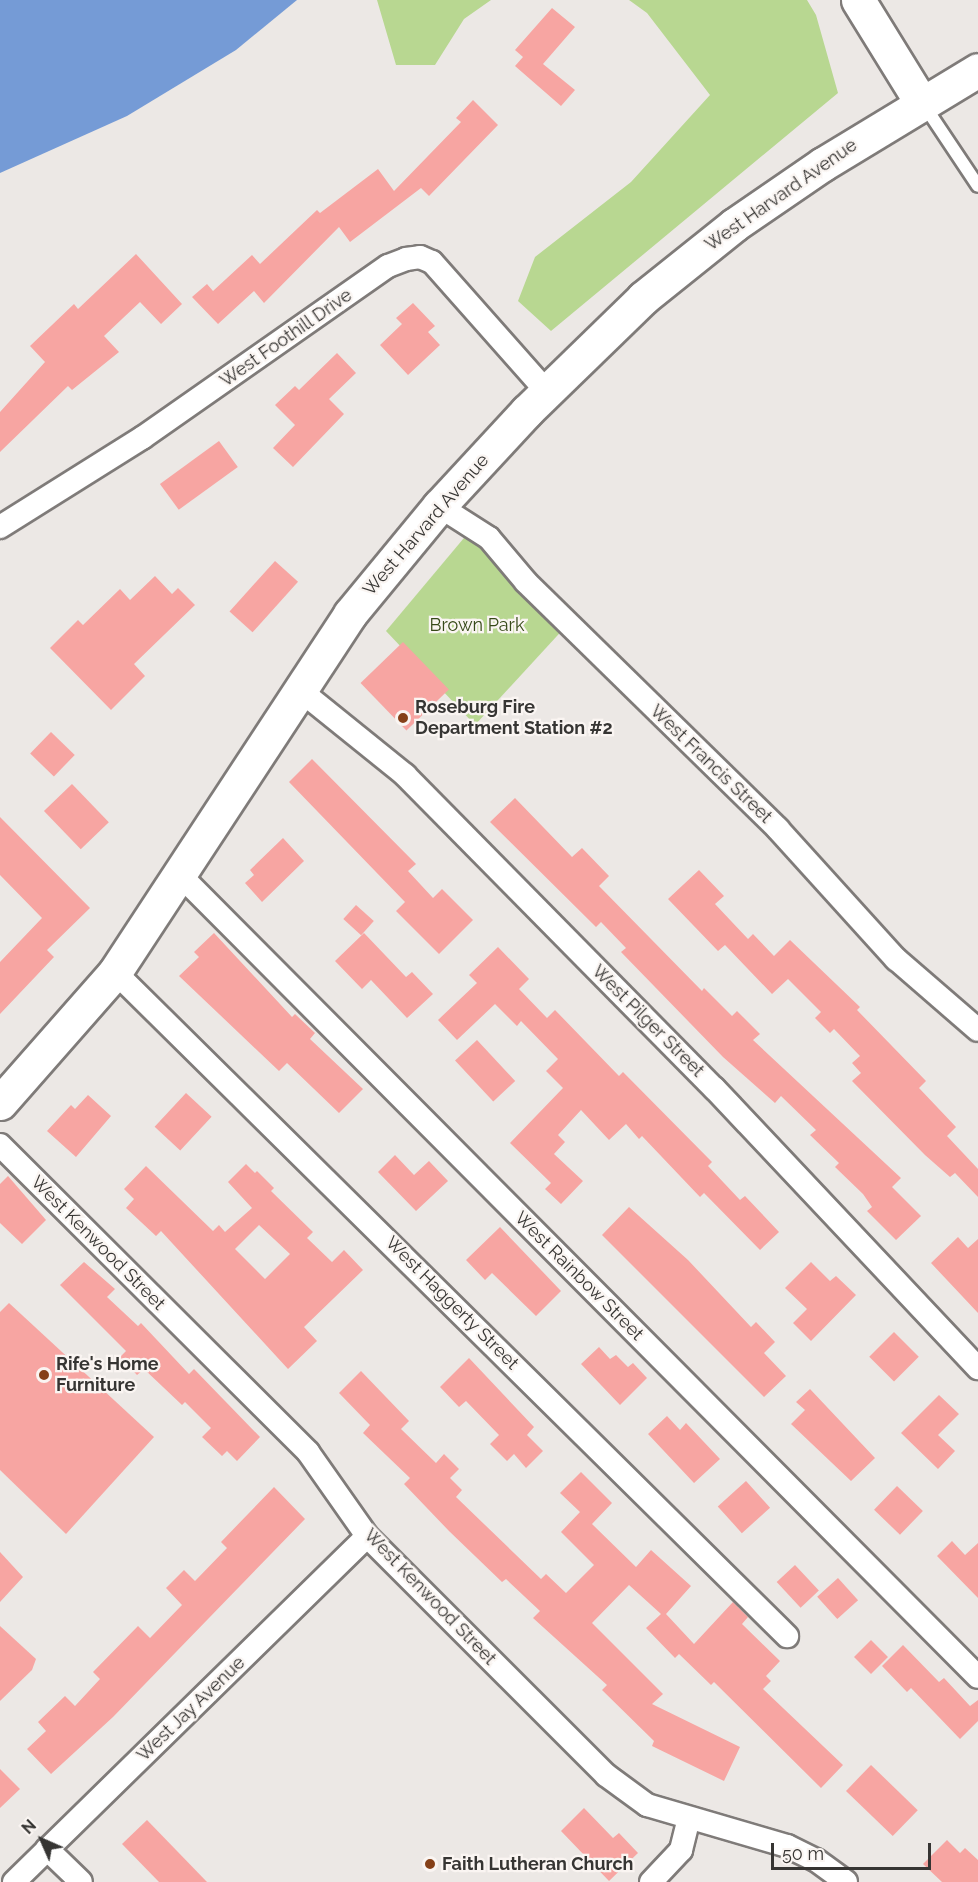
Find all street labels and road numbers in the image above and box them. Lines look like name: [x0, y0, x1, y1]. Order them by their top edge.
street label: West Harvard Avenue: [701, 134, 861, 256]
street label: West Foothill Drive: [216, 284, 356, 392]
street label: West Harvard Avenue: [358, 450, 494, 600]
street label: West Francis Street: [646, 700, 776, 828]
street label: West Pilger Street: [587, 960, 709, 1082]
street label: West Kenwood Street: [26, 1171, 170, 1315]
street label: West Rainbow Street: [510, 1207, 648, 1345]
street label: West Haggerty Street: [381, 1232, 523, 1374]
street label: West Kenwood Street: [359, 1524, 501, 1670]
street label: West Jay Avenue: [132, 1652, 250, 1766]

